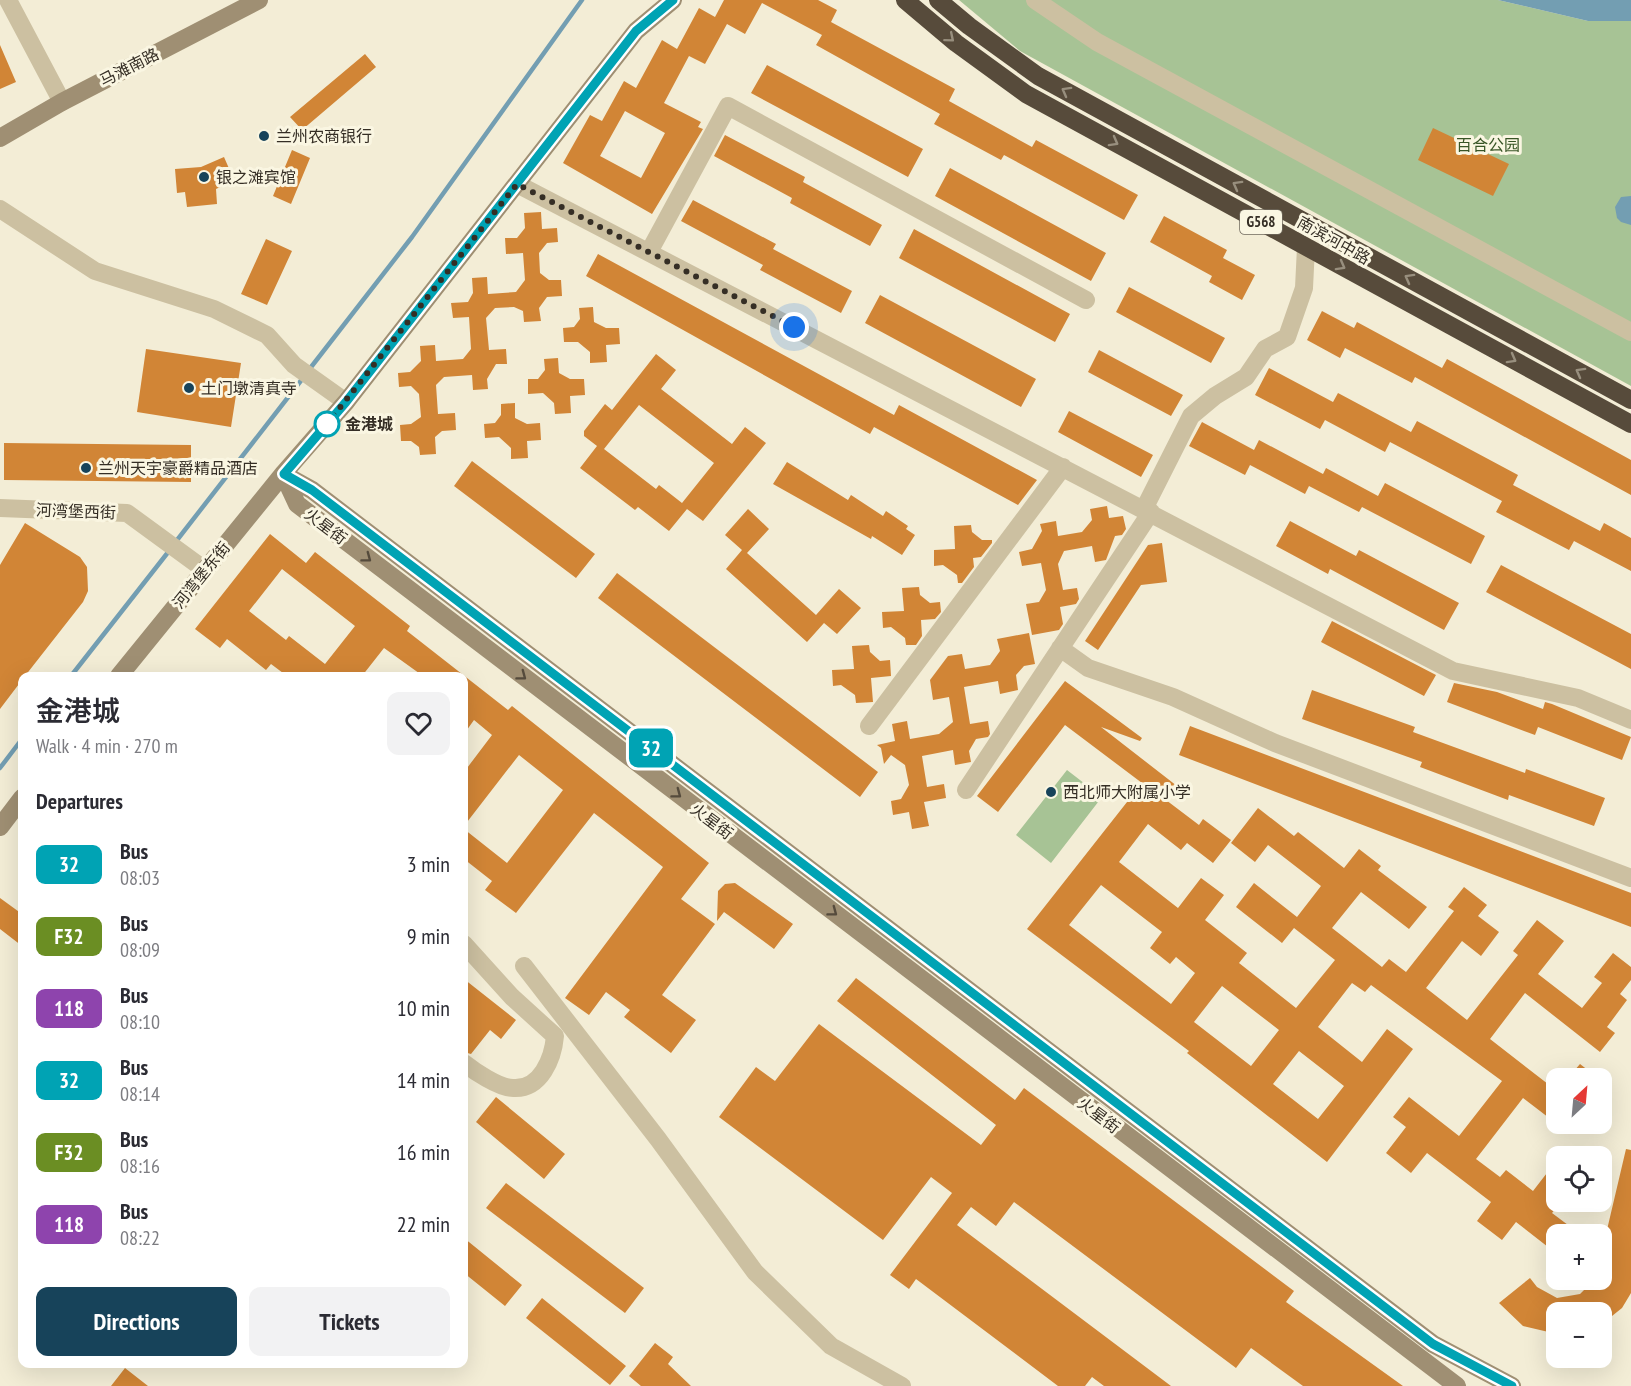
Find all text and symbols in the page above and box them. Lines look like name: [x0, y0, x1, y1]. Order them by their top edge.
one-way arrow: [943, 31, 954, 42]
street label: 马滩南路: [96, 44, 162, 90]
one-way arrow: [1062, 87, 1072, 98]
place label: 兰州农商银行: [276, 126, 372, 146]
marker: 兰州农商银行: [257, 129, 271, 143]
one-way arrow: [1108, 135, 1118, 146]
park label: 百合公园: [1456, 135, 1520, 155]
place label: 银之滩宾馆: [216, 167, 296, 187]
marker: 银之滩宾馆: [197, 170, 211, 184]
one-way arrow: [1233, 181, 1244, 192]
road number: G568: [1240, 210, 1282, 234]
street label: 南滨河中路: [1294, 212, 1374, 268]
one-way arrow: [1334, 259, 1345, 270]
one-way arrow: [1404, 274, 1415, 285]
your location: [779, 312, 809, 342]
one-way arrow: [1506, 352, 1516, 363]
one-way arrow: [1575, 368, 1586, 379]
place label: 土门墩清真寺: [201, 378, 297, 398]
marker: 土门墩清真寺: [182, 381, 196, 395]
marker: 金港城: [314, 411, 340, 437]
place label: 金港城: [345, 414, 393, 434]
place label: 兰州天宇豪爵精品酒店: [98, 458, 258, 478]
marker: 兰州天宇豪爵精品酒店: [79, 461, 93, 475]
street label: 河湾堡西街: [36, 500, 116, 522]
street label: 火星街: [301, 504, 351, 548]
street label: 河湾堡东街: [168, 538, 234, 612]
one-way arrow: [360, 550, 371, 561]
one-way arrow: [516, 668, 527, 679]
text: 金港城: [36, 692, 120, 729]
button: heart: [387, 692, 450, 755]
line badge: 32: [624, 728, 678, 768]
text: Walk · 4 min · 270 m: [36, 733, 178, 759]
text: 32: [641, 735, 661, 762]
place label: 西北师大附属小学: [1063, 782, 1191, 802]
marker: 西北师大附属小学: [1044, 785, 1058, 799]
text: Departures: [36, 787, 123, 815]
one-way arrow: [671, 787, 682, 798]
street label: 火星街: [687, 799, 737, 843]
text: Bus: [120, 837, 148, 865]
text: 3 min: [407, 850, 450, 878]
text: 32: [59, 851, 79, 878]
text: 08:03: [120, 865, 160, 891]
one-way arrow: [826, 905, 837, 916]
text: Bus: [120, 909, 148, 937]
text: 9 min: [407, 922, 450, 950]
text: F32: [55, 923, 83, 950]
text: 08:09: [120, 937, 160, 963]
text: Bus: [120, 981, 148, 1009]
text: 10 min: [397, 994, 450, 1022]
text: 118: [54, 995, 84, 1022]
text: 08:10: [120, 1009, 160, 1035]
text: Bus: [120, 1053, 148, 1081]
text: 14 min: [397, 1066, 450, 1094]
text: 32: [59, 1067, 79, 1094]
north arrow: [1546, 1068, 1612, 1134]
map controls: [1546, 1068, 1612, 1368]
text: 08:14: [120, 1081, 160, 1107]
street label: 火星街: [1074, 1093, 1124, 1137]
text: Bus: [120, 1125, 148, 1153]
text: 16 min: [397, 1138, 450, 1166]
text: F32: [55, 1139, 83, 1166]
button: locate: [1546, 1146, 1612, 1212]
text: 08:16: [120, 1153, 160, 1179]
text: Bus: [120, 1197, 148, 1225]
text: 22 min: [397, 1210, 450, 1238]
text: 118: [54, 1211, 84, 1238]
button: +: [1546, 1224, 1612, 1290]
text: 08:22: [120, 1225, 160, 1251]
button: Directions: [36, 1287, 237, 1356]
button: Tickets: [249, 1287, 450, 1356]
button: −: [1546, 1302, 1612, 1368]

